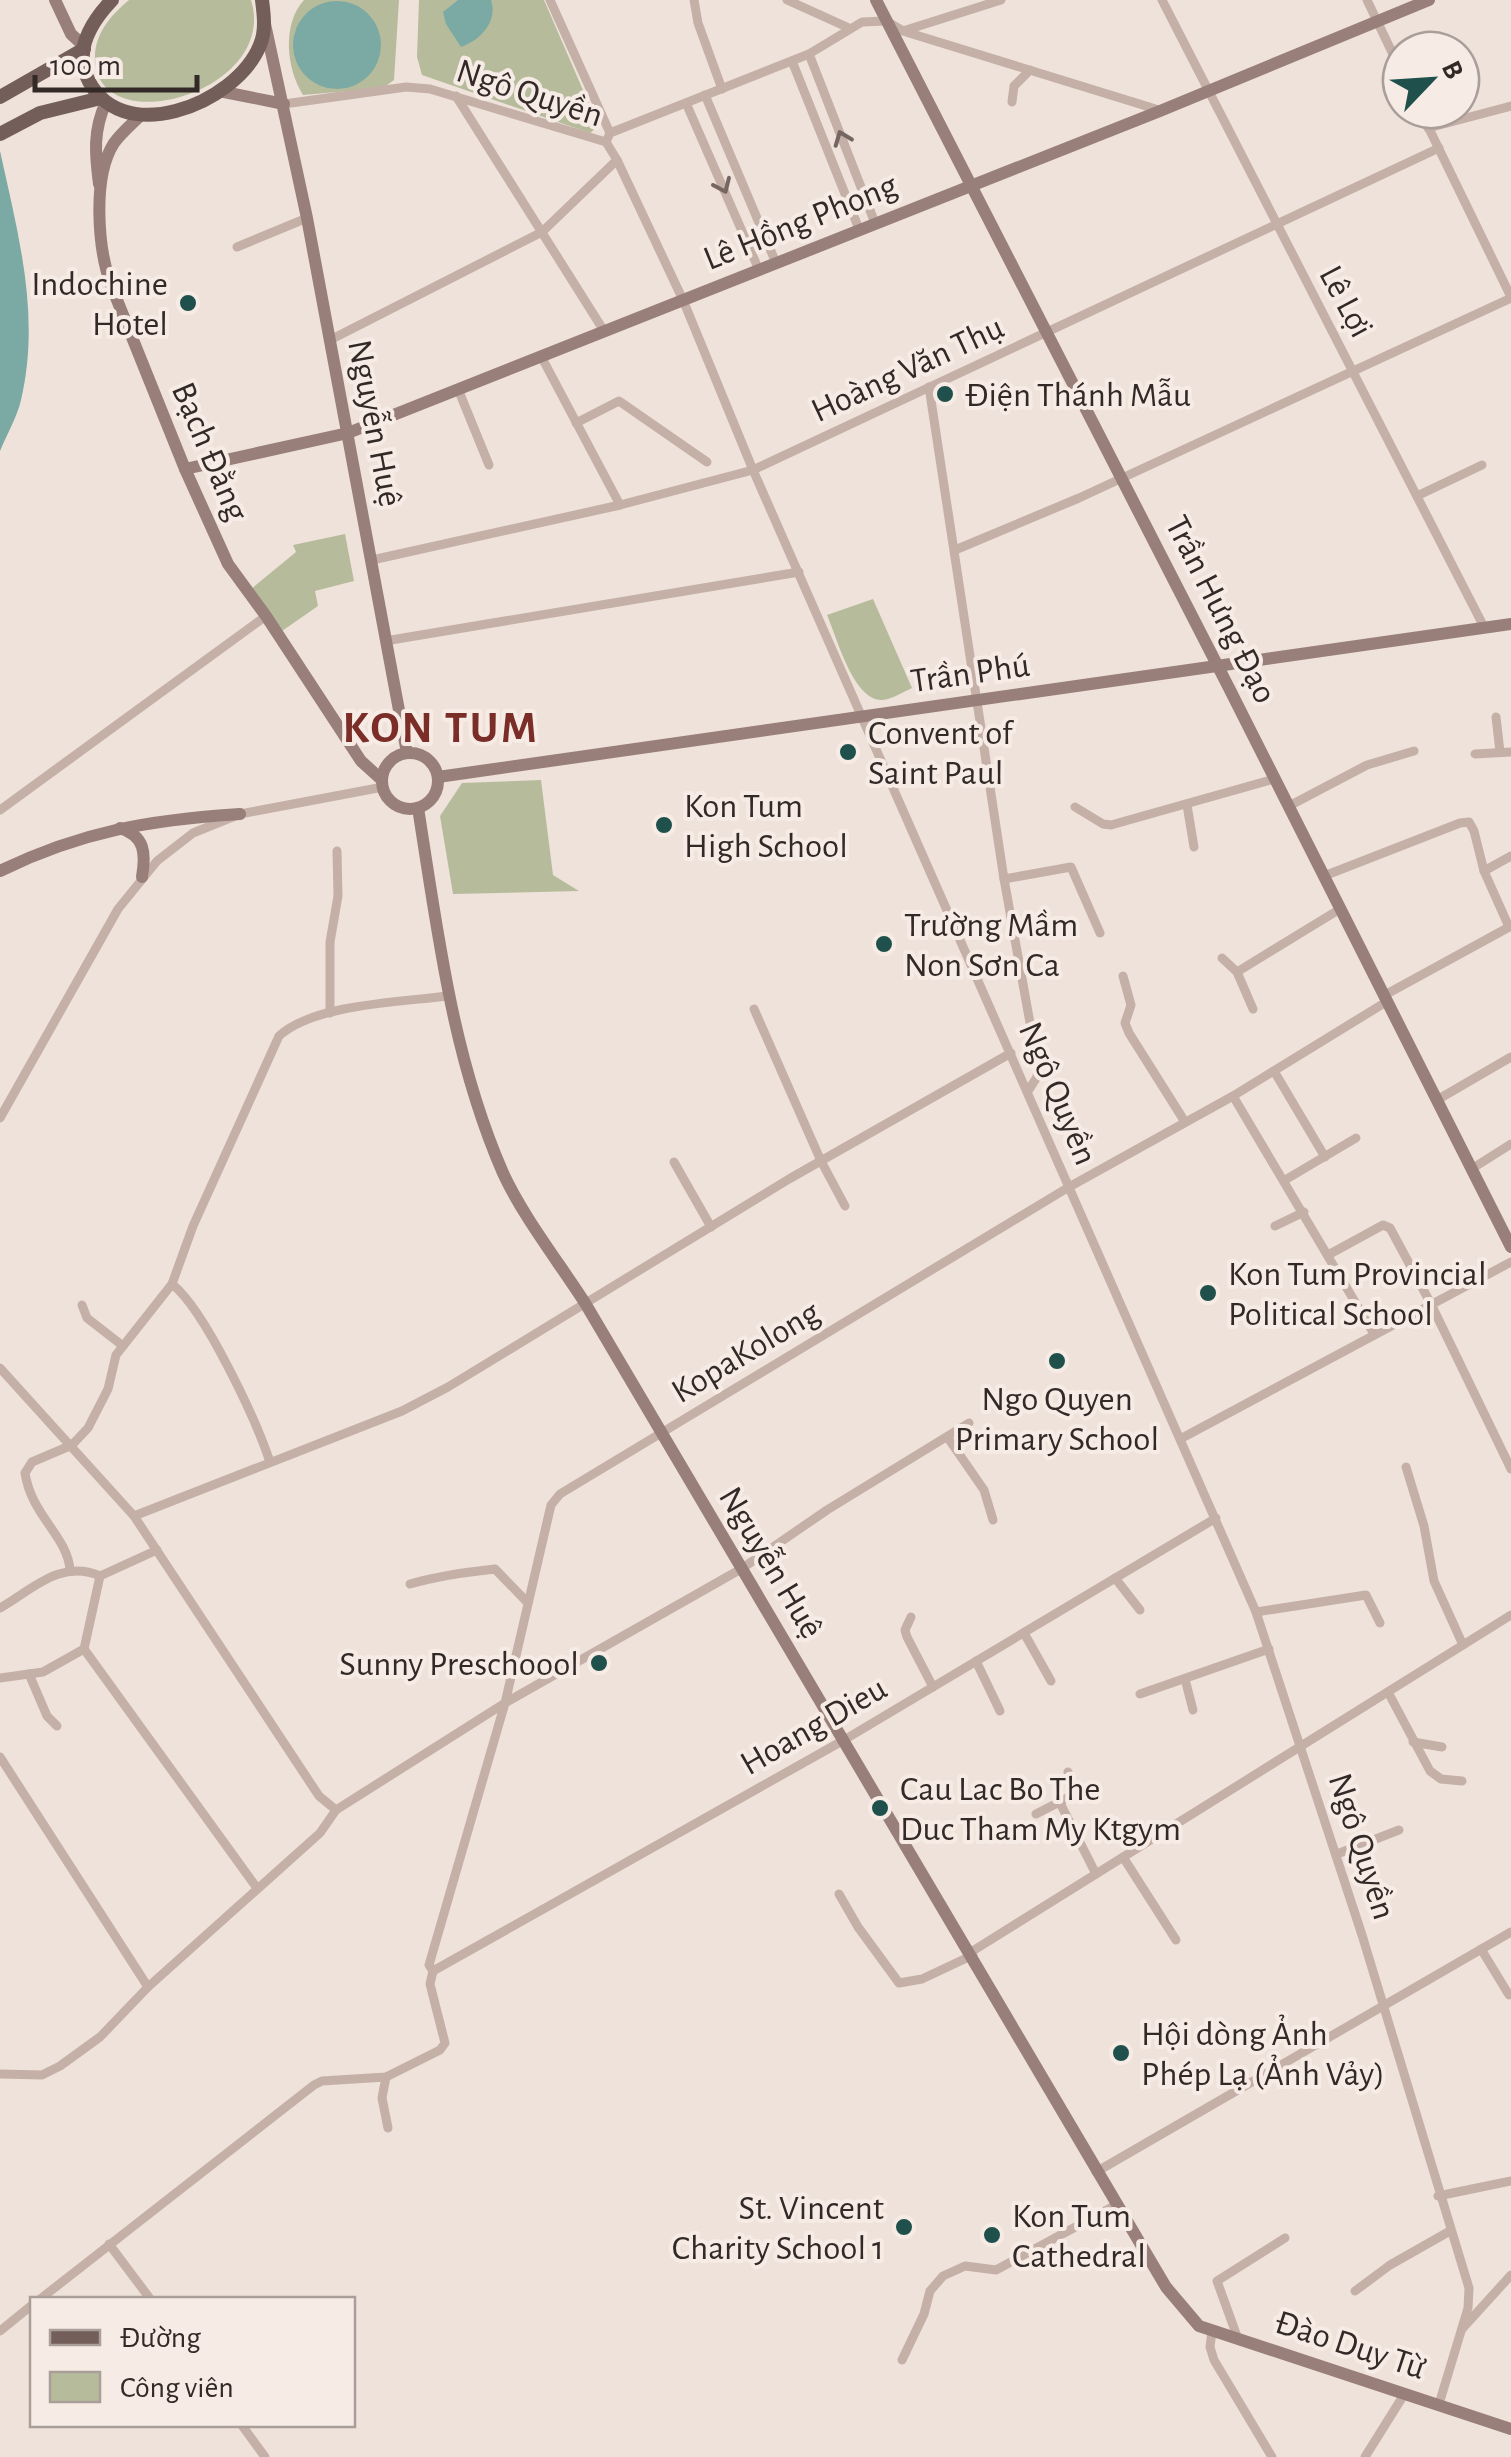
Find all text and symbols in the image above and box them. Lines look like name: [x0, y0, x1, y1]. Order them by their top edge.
scale bar: [35, 30, 198, 92]
north arrow: [1381, 30, 1481, 130]
text: 100 m: [50, 51, 121, 81]
street label: Ngô Quyền: [452, 53, 607, 133]
text: B: [1436, 57, 1468, 84]
one-way arrow: [834, 131, 854, 148]
street label: Lê Hồng Phong: [699, 168, 902, 277]
one-way arrow: [711, 176, 731, 194]
street label: Lê Lợi: [1312, 260, 1379, 343]
place label: Indochine Hotel: [31, 267, 168, 342]
marker: Indochine Hotel: [177, 292, 199, 314]
street label: Hoàng Văn Thụ: [806, 310, 1009, 429]
street label: Nguyễn Huệ: [341, 337, 409, 510]
street label: Bạch Đằng: [165, 377, 254, 526]
place label: Điện Thánh Mẫu: [965, 377, 1191, 413]
marker: Điện Thánh Mẫu: [934, 383, 956, 405]
street label: Trần Hưng Đạo: [1159, 510, 1283, 709]
street label: Trần Phú: [908, 648, 1032, 699]
district label: KON TUM: [343, 706, 539, 751]
place label: Convent of Saint Paul: [868, 716, 1015, 791]
marker: Convent of Saint Paul: [837, 741, 859, 763]
place label: Kon Tum High School: [684, 789, 848, 864]
marker: Kon Tum High School: [653, 814, 675, 836]
place label: Trường Mầm Non Sơn Ca: [904, 908, 1078, 983]
marker: Trường Mầm Non Sơn Ca: [873, 933, 895, 955]
street label: Ngô Quyền: [1012, 1017, 1103, 1170]
place label: Kon Tum Provincial Political School: [1228, 1257, 1487, 1332]
marker: Kon Tum Provincial Political School: [1197, 1282, 1219, 1304]
street label: KopaKolong: [666, 1295, 826, 1410]
marker: Ngo Quyen Primary School: [1046, 1350, 1068, 1372]
place label: Ngo Quyen Primary School: [955, 1382, 1159, 1457]
street label: Nguyễn Huệ: [712, 1481, 830, 1644]
place label: Sunny Preschoool: [339, 1647, 579, 1682]
marker: Sunny Preschoool: [588, 1652, 610, 1674]
street label: Hoang Dieu: [735, 1671, 893, 1782]
street label: Ngô Quyền: [1322, 1769, 1402, 1924]
place label: Cau Lac Bo The Duc Tham My Ktgym: [900, 1772, 1181, 1847]
marker: Cau Lac Bo The Duc Tham My Ktgym: [869, 1797, 891, 1819]
place label: Hội dòng Ảnh Phép Lạ (Ảnh Vảy): [1141, 2014, 1385, 2092]
marker: Hội dòng Ảnh Phép Lạ (Ảnh Vảy): [1110, 2042, 1132, 2064]
place label: St. Vincent Charity School 1: [672, 2191, 884, 2266]
place label: Kon Tum Cathedral: [1012, 2199, 1146, 2274]
marker: St. Vincent Charity School 1: [893, 2216, 915, 2238]
marker: Kon Tum Cathedral: [981, 2224, 1003, 2246]
legend: [30, 2297, 355, 2427]
street label: Đào Duy Từ: [1271, 2305, 1431, 2386]
text: Đường: [120, 2323, 201, 2353]
text: Công viên: [120, 2373, 234, 2403]

